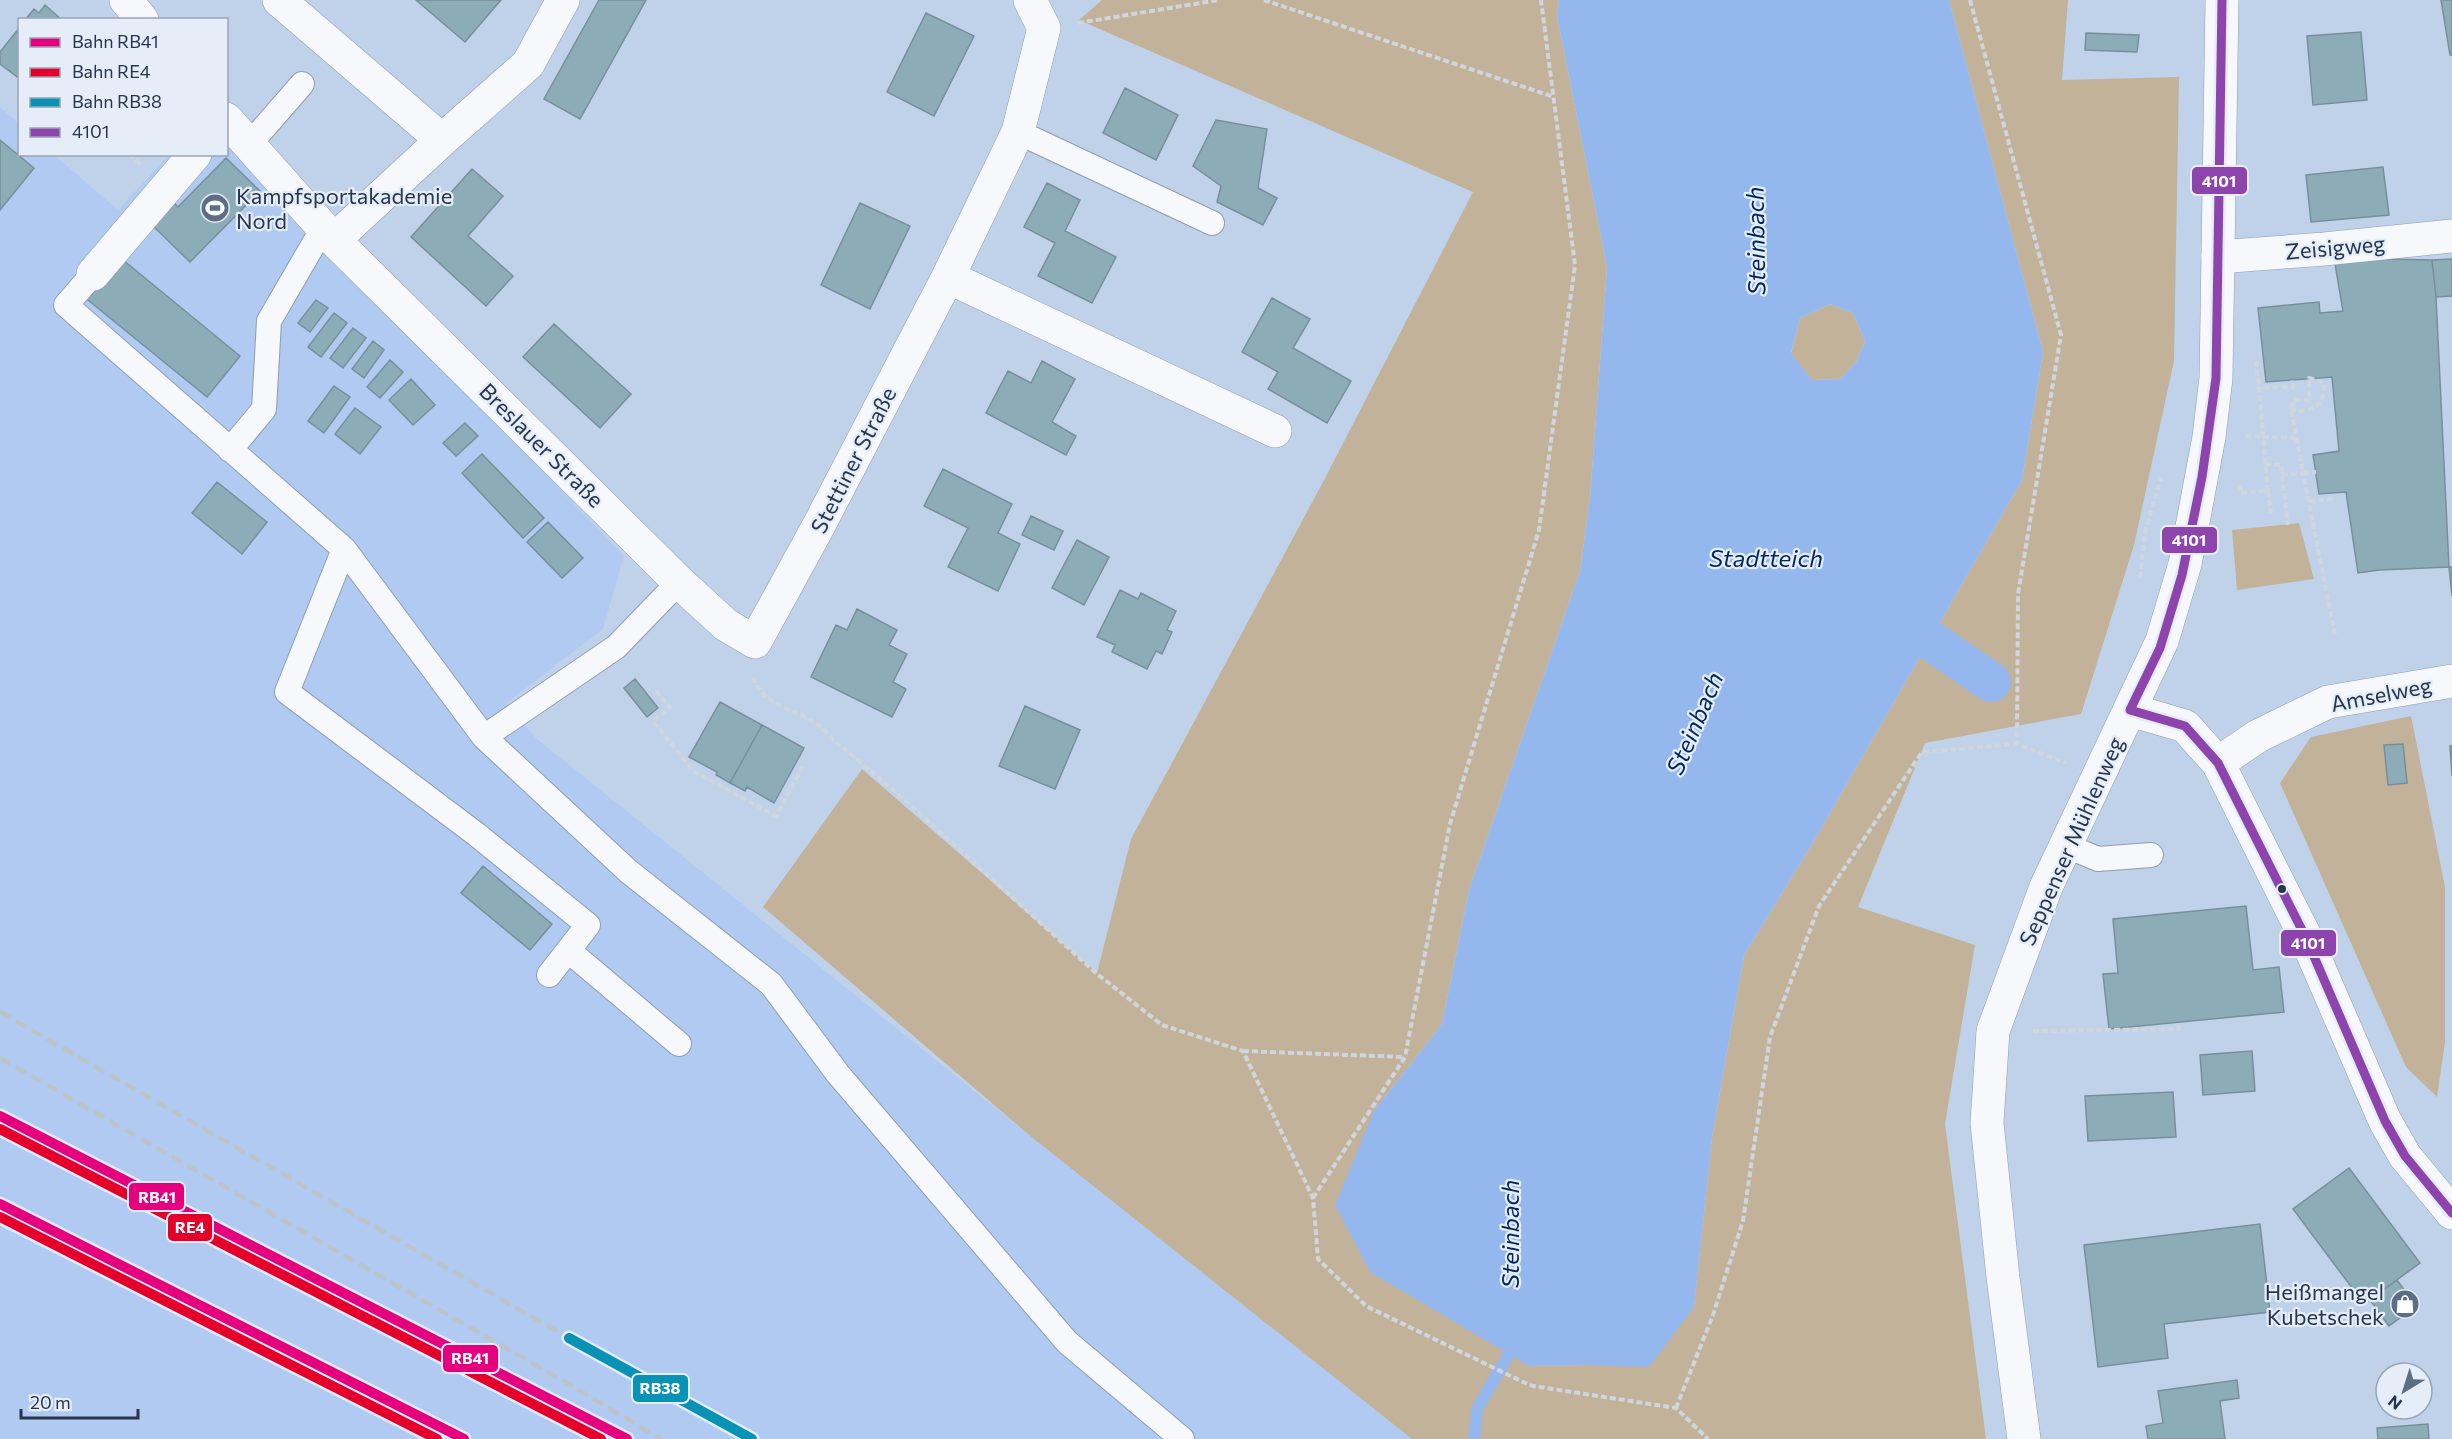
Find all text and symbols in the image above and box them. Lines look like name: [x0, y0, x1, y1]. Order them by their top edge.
legend: [18, 18, 228, 156]
text: Bahn RB41: [72, 30, 159, 52]
text: Bahn RE4: [72, 60, 151, 82]
text: Bahn RB38: [72, 90, 162, 112]
text: 4101: [72, 120, 109, 142]
line badge: 4101: [2191, 166, 2248, 195]
text: 4101: [2202, 171, 2236, 190]
place label: Kampfsportakademie Nord: [236, 182, 452, 234]
water label: Steinbach: [1740, 187, 1770, 295]
sports icon: Kampfsportakademie Nord: [199, 192, 231, 224]
street label: Zeisigweg: [2284, 229, 2386, 265]
street label: Breslauer Straße: [474, 377, 610, 513]
street label: Stettiner Straße: [805, 382, 901, 538]
line badge: 4101: [2161, 526, 2218, 554]
text: 4101: [2172, 530, 2206, 549]
water label: Stadtteich: [1709, 543, 1823, 572]
water label: Steinbach: [1659, 667, 1729, 779]
street label: Amselweg: [2328, 671, 2434, 717]
street label: Seppenser Mühlenweg: [2013, 732, 2129, 950]
unlabelled marker: [2276, 883, 2288, 895]
line badge: 4101: [2280, 929, 2337, 957]
text: 4101: [2291, 933, 2325, 952]
water label: Steinbach: [1495, 1180, 1524, 1288]
line badge: RB41: [128, 1182, 185, 1211]
text: RB41: [138, 1187, 176, 1206]
line badge: RE4: [167, 1213, 213, 1242]
text: RE4: [175, 1217, 205, 1236]
place label: Heißmangel Kubetschek: [2265, 1278, 2384, 1330]
shop icon: Heißmangel Kubetschek: [2389, 1288, 2421, 1320]
line badge: RB41: [442, 1344, 499, 1373]
text: RB41: [451, 1348, 489, 1367]
north arrow: [2374, 1361, 2434, 1421]
line badge: RB38: [632, 1374, 689, 1403]
text: RB38: [640, 1378, 681, 1397]
scale bar: [21, 1382, 138, 1420]
text: 20 m: [30, 1391, 71, 1413]
text: N: [2384, 1392, 2405, 1414]

